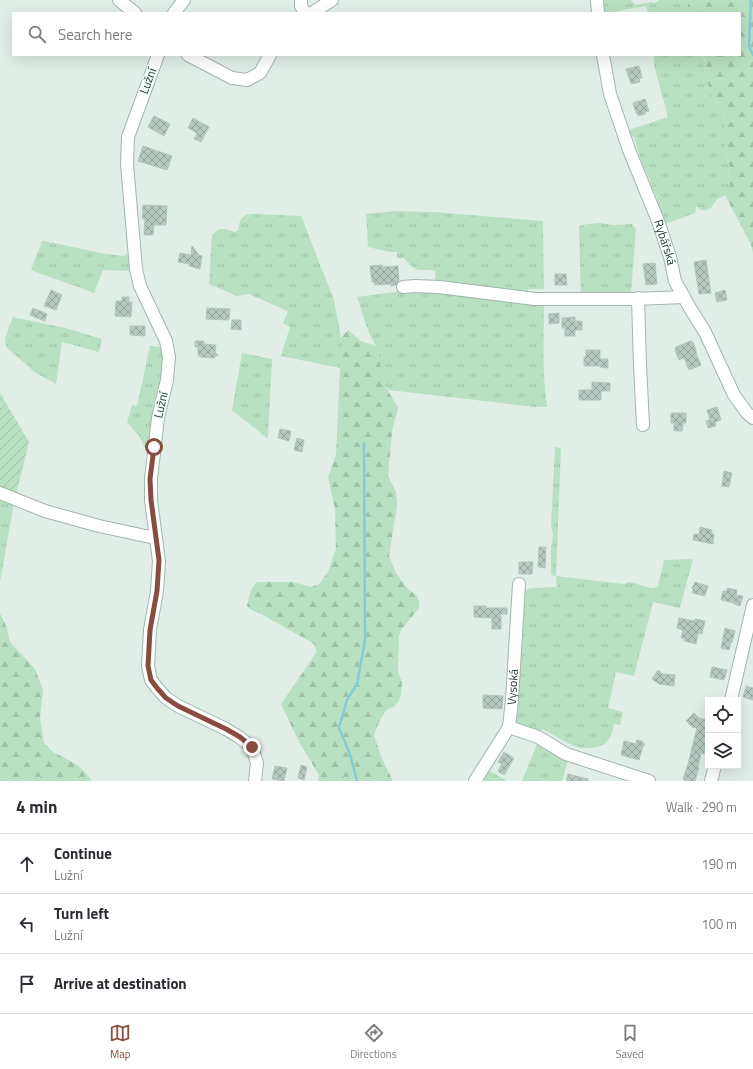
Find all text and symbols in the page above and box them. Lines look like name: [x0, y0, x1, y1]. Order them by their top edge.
search box: [12, 12, 741, 56]
icon: search: [26, 23, 48, 45]
text: Search here: [58, 23, 132, 46]
street label: Lužní: [134, 64, 161, 97]
street label: Rybářská: [649, 217, 681, 267]
street label: Lužní: [148, 388, 173, 420]
route start: [145, 438, 163, 456]
street label: Vysoká: [501, 668, 523, 706]
map controls: [705, 697, 741, 769]
button: locate: [705, 697, 741, 733]
button: layers: [705, 733, 741, 769]
route end: [243, 738, 261, 756]
text: 4 min: [16, 794, 57, 820]
text: Walk · 290 m: [666, 797, 737, 817]
text: Continue: [54, 842, 112, 865]
icon: ahead: [16, 853, 38, 875]
text: 190 m: [701, 854, 737, 874]
text: Lužní: [54, 865, 83, 885]
text: Turn left: [54, 902, 109, 925]
icon: left: [16, 913, 38, 935]
text: 100 m: [701, 914, 737, 934]
text: Lužní: [54, 925, 83, 945]
text: Arrive at destination: [54, 972, 187, 995]
icon: arrive: [16, 973, 38, 995]
tab: Map: [109, 1022, 131, 1062]
tab: Directions: [350, 1022, 397, 1062]
tab: Saved: [616, 1022, 644, 1062]

